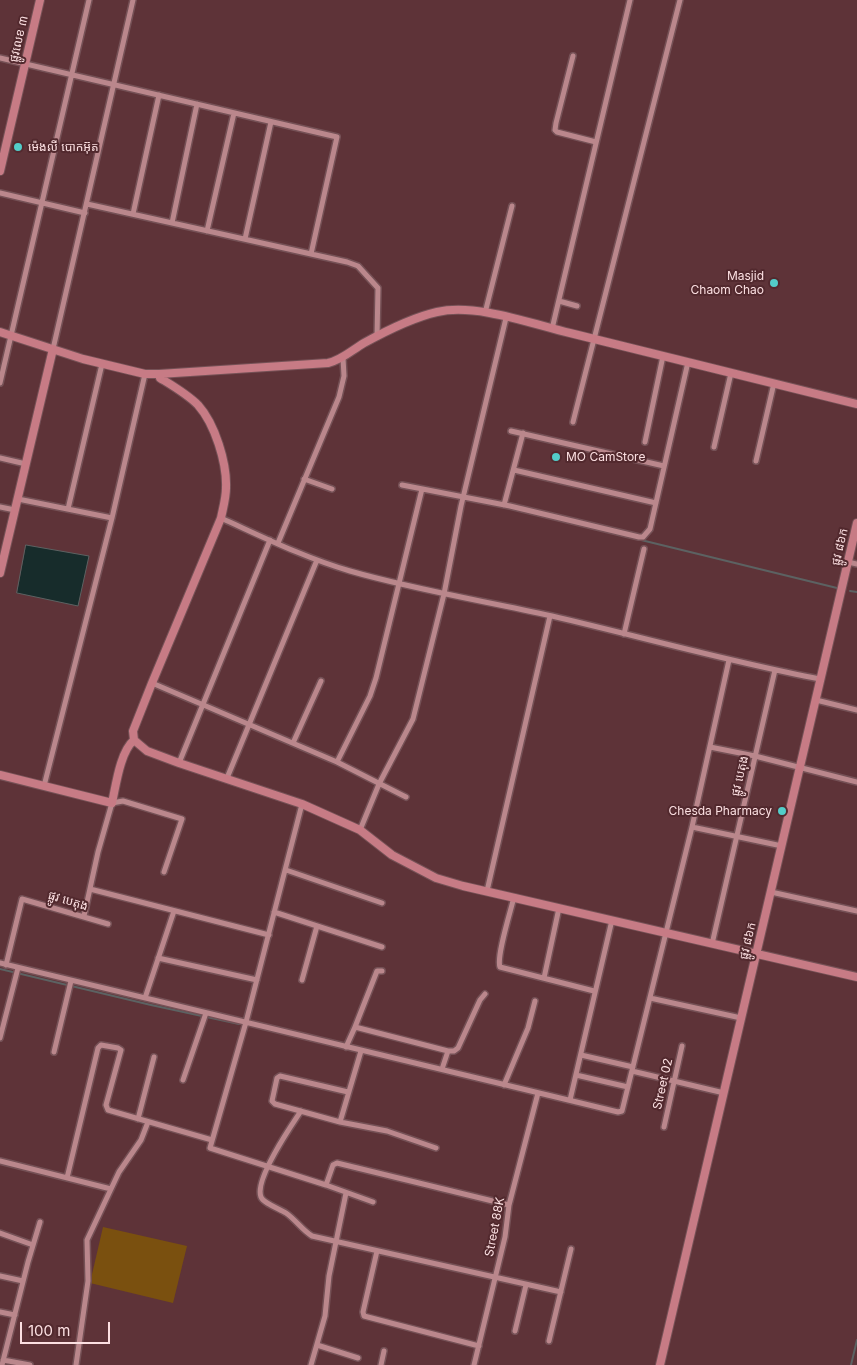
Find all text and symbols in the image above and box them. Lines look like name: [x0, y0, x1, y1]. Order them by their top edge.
street label: ផ្លូវលេខ ៣: [7, 14, 31, 64]
place label: ម៉េងលី បោកអ៊ុត: [28, 140, 99, 154]
marker: ម៉េងលី បោកអ៊ុត: [12, 141, 24, 153]
place label: Masjid Chaom Chao: [691, 269, 764, 297]
marker: Masjid Chaom Chao: [768, 277, 780, 289]
place label: MO CamStore: [566, 450, 645, 464]
marker: MO CamStore: [550, 451, 562, 463]
street label: ផ្លូវ ៨៦ក: [829, 527, 851, 567]
street label: ផ្លូវ បេតុង: [728, 754, 752, 798]
place label: Chesda Pharmacy: [669, 804, 772, 818]
marker: Chesda Pharmacy: [776, 805, 788, 817]
street label: ផ្លូវ បេតុង: [46, 888, 90, 914]
street label: ផ្លូវ ៨៦ក: [737, 921, 759, 961]
street label: Street 02: [650, 1057, 676, 1111]
street label: Street 88K: [482, 1196, 508, 1258]
scale bar: [22, 1312, 112, 1344]
text: 100 m: [28, 1321, 70, 1340]

